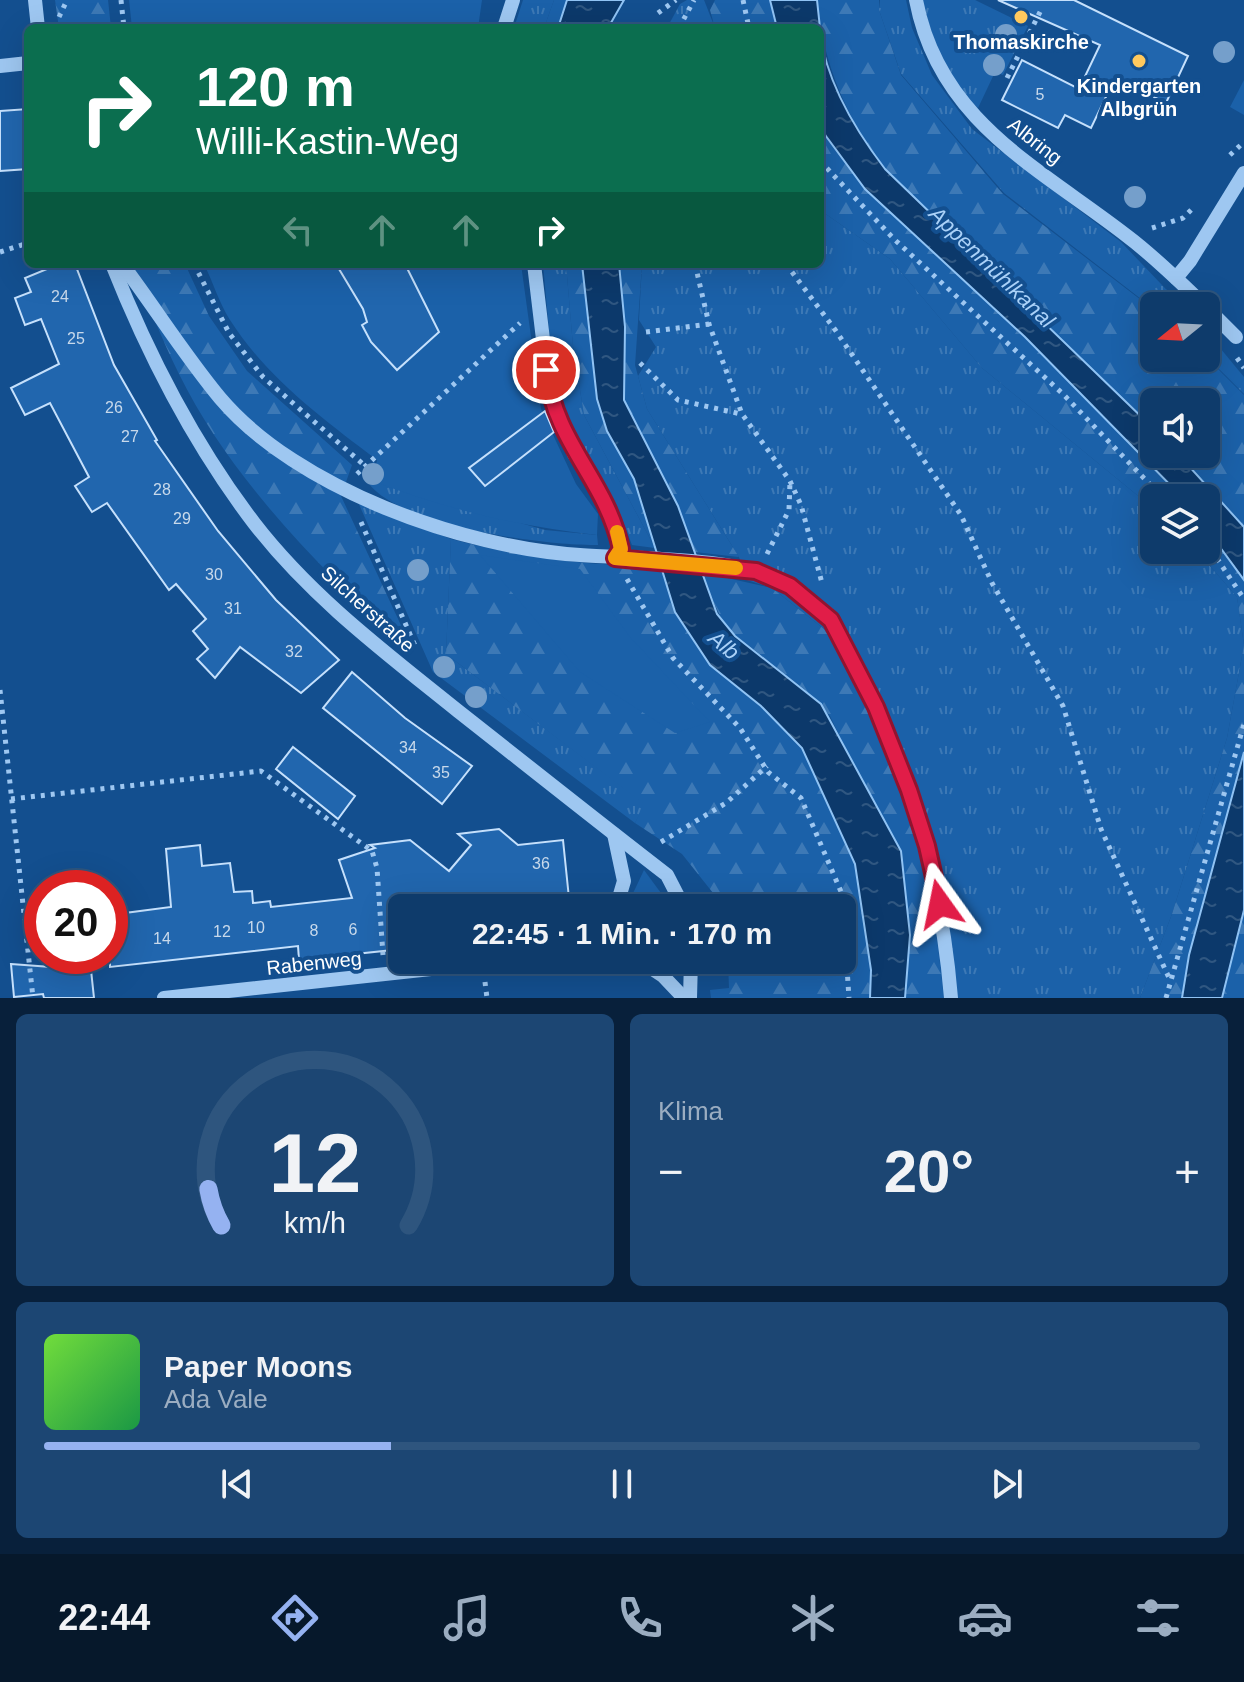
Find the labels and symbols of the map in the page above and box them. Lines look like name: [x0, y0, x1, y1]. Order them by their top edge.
marker: Thomaskirche: [1012, 8, 1030, 26]
place label: Thomaskirche: [953, 31, 1089, 53]
marker: Kindergarten Albgrün: [1130, 52, 1148, 70]
place label: Kindergarten Albgrün: [1077, 75, 1201, 120]
house number: 5: [1036, 86, 1045, 103]
street label: Albring: [1004, 113, 1066, 169]
water label: Appenmühlkanal: [923, 200, 1060, 334]
house number: 24: [51, 288, 69, 305]
north arrow: [1140, 292, 1220, 372]
house number: 25: [67, 330, 85, 347]
pin: [512, 336, 580, 404]
house number: 26: [105, 399, 123, 416]
house number: 27: [121, 428, 139, 445]
house number: 28: [153, 481, 171, 498]
house number: 29: [173, 510, 191, 527]
street label: Silcherstraße: [317, 561, 419, 657]
house number: 30: [205, 566, 223, 583]
house number: 31: [224, 600, 242, 617]
water label: Alb: [702, 624, 744, 665]
house number: 32: [285, 643, 303, 660]
house number: 34: [399, 739, 417, 756]
house number: 35: [432, 764, 450, 781]
house number: 36: [532, 855, 550, 872]
position arrow: [898, 862, 982, 946]
speed limit sign: 20: [24, 870, 128, 974]
house number: 10: [247, 919, 265, 936]
house number: 6: [349, 921, 358, 938]
house number: 8: [310, 922, 319, 939]
house number: 12: [213, 923, 231, 940]
house number: 14: [153, 930, 171, 947]
street label: Rabenweg: [265, 947, 363, 979]

